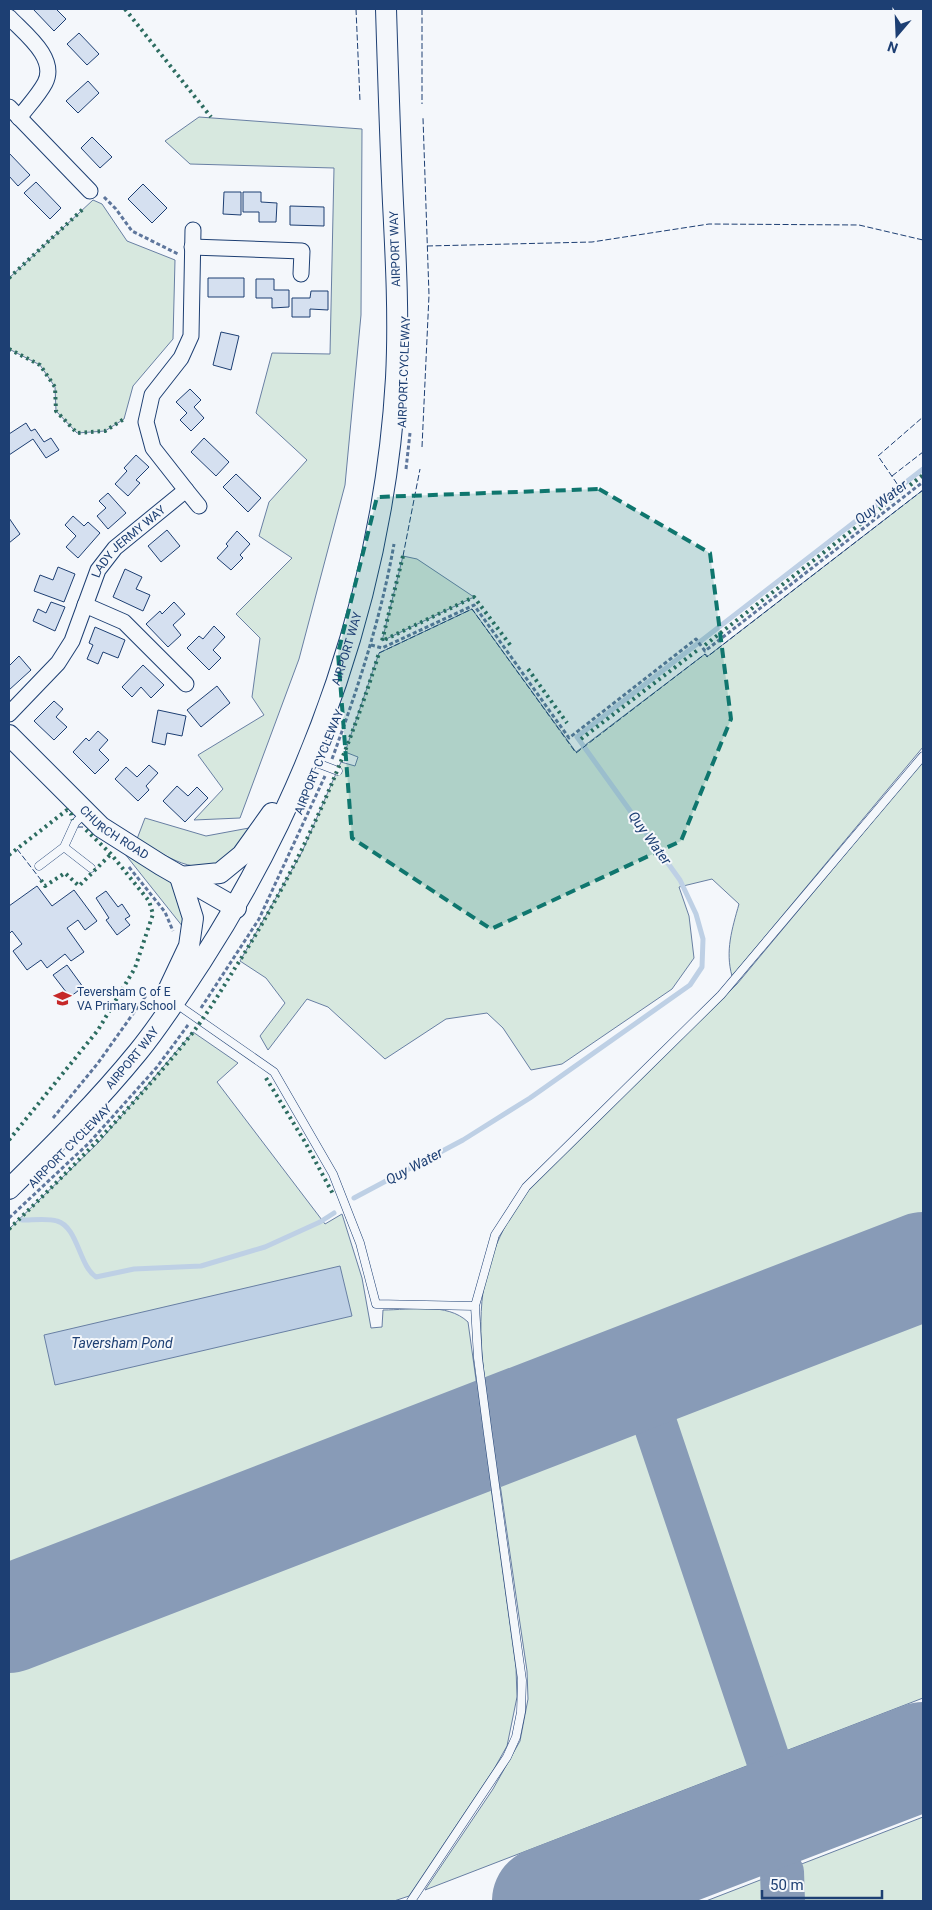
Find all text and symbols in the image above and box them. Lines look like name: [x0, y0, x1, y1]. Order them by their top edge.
north arrow: [872, 10, 922, 60]
text: N: [885, 38, 900, 56]
street label: AIRPORT WAY: [387, 210, 403, 287]
street label: AIRPORT CYCLEWAY: [395, 315, 413, 428]
water label: Quy Water: [852, 476, 911, 527]
street label: LADY JERMY WAY: [89, 502, 169, 580]
street label: AIRPORT WAY: [329, 610, 365, 687]
street label: AIRPORT CYCLEWAY: [292, 707, 347, 817]
street label: CHURCH ROAD: [77, 803, 151, 862]
water label: Quy Water: [625, 808, 675, 868]
place label: Teversham C of E VA Primary School: [77, 985, 176, 1013]
school or university icon: Teversham C of E VA Primary School: [53, 989, 73, 1009]
street label: AIRPORT WAY: [103, 1024, 162, 1092]
street label: AIRPORT CYCLEWAY: [25, 1101, 115, 1191]
water label: Quy Water: [383, 1144, 446, 1188]
water label: Taversham Pond: [71, 1335, 173, 1351]
scale bar: [762, 1868, 882, 1900]
text: 50 m: [770, 1876, 804, 1894]

